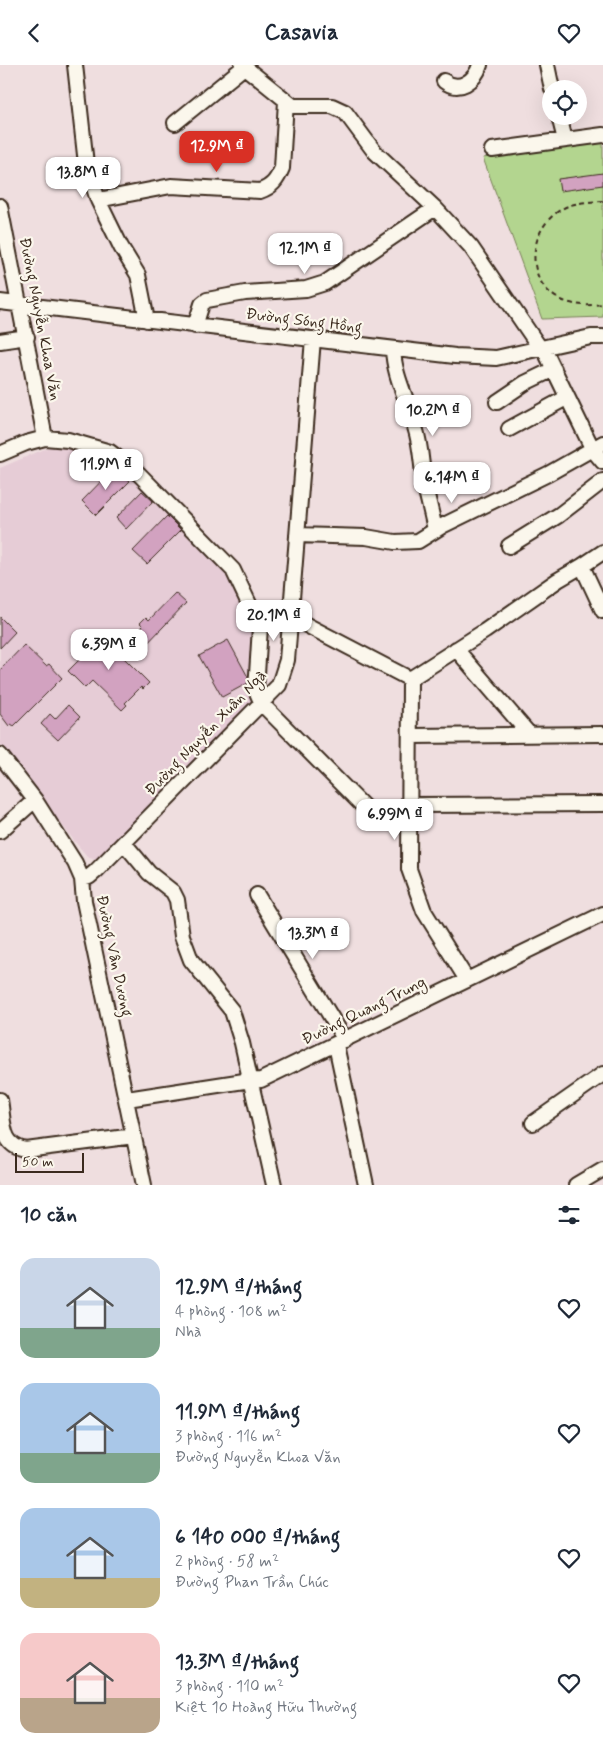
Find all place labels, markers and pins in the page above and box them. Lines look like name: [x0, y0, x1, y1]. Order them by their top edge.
pin: 12.9M ₫: [171, 131, 263, 173]
pin: 13.8M ₫: [37, 157, 129, 199]
pin: 12.1M ₫: [259, 233, 351, 275]
pin: 10.2M ₫: [387, 395, 479, 437]
pin: 11.9M ₫: [60, 449, 152, 491]
pin: 6.14M ₫: [406, 461, 498, 504]
pin: 20.1M ₫: [228, 599, 320, 642]
pin: 6.39M ₫: [63, 629, 155, 671]
pin: 6.99M ₫: [349, 799, 441, 841]
pin: 13.3M ₫: [267, 917, 359, 960]

